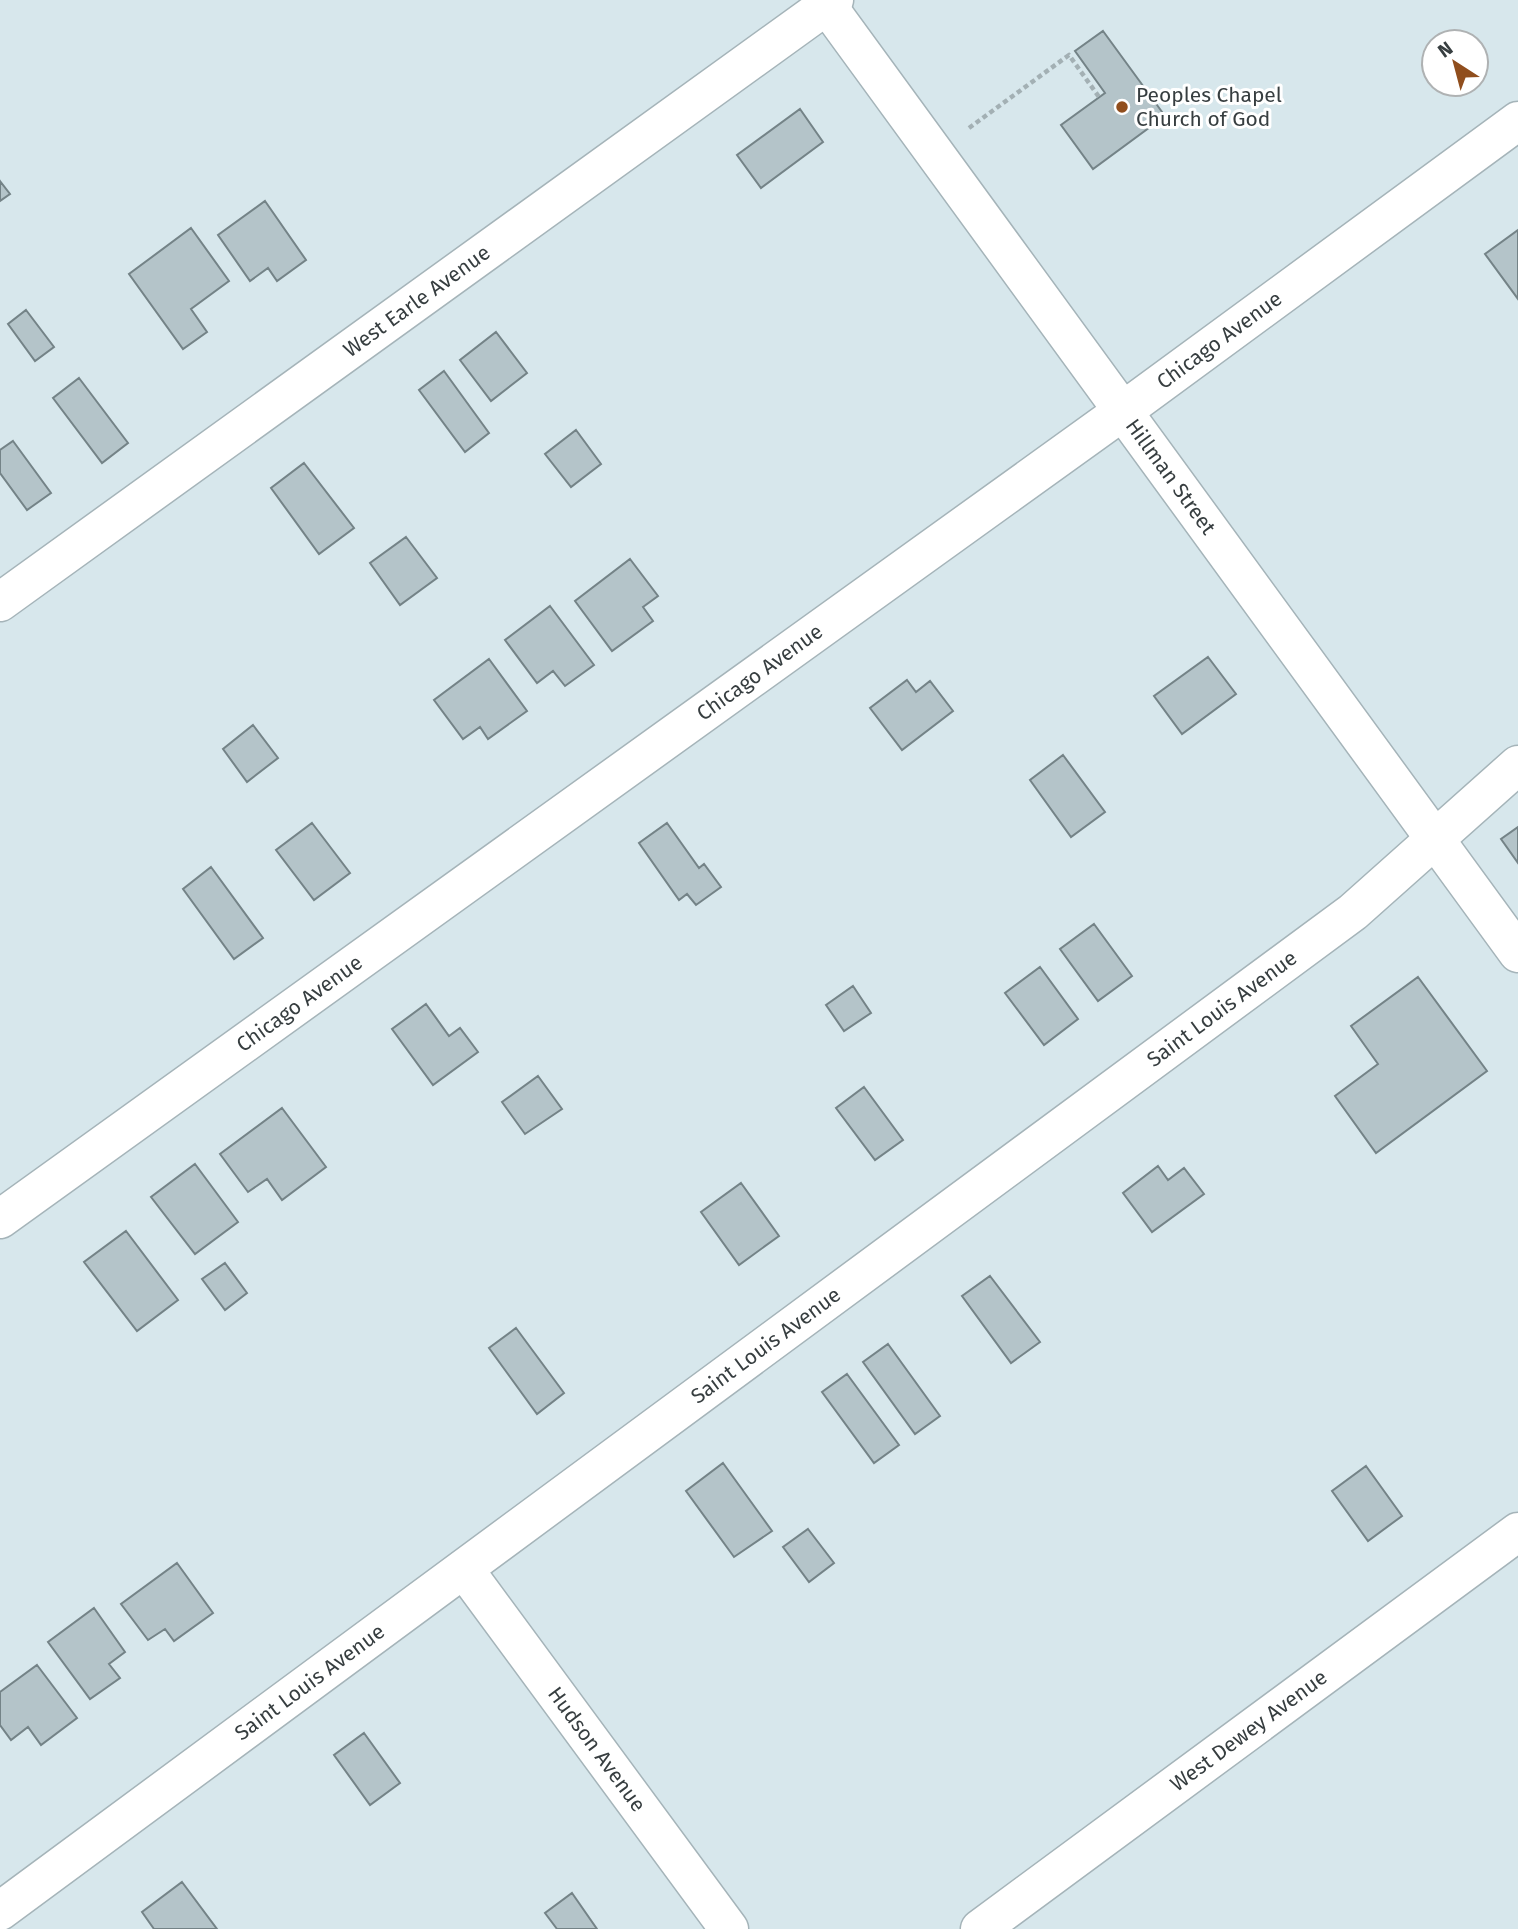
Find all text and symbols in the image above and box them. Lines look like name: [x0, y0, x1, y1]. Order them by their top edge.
north arrow: [1420, 28, 1490, 98]
text: N: [1433, 37, 1457, 63]
place label: Peoples Chapel Church of God: [1136, 82, 1282, 132]
marker: Peoples Chapel Church of God: [1114, 99, 1130, 115]
street label: West Earle Avenue: [338, 239, 495, 363]
street label: Chicago Avenue: [1152, 286, 1287, 395]
street label: Hillman Street: [1120, 414, 1222, 540]
street label: Chicago Avenue: [692, 618, 828, 726]
street label: Saint Louis Avenue: [1142, 945, 1302, 1073]
street label: Chicago Avenue: [231, 949, 368, 1058]
street label: Saint Louis Avenue: [686, 1282, 846, 1409]
street label: Saint Louis Avenue: [230, 1618, 390, 1746]
street label: West Dewey Avenue: [1165, 1664, 1332, 1797]
street label: Hudson Avenue: [542, 1682, 651, 1817]

